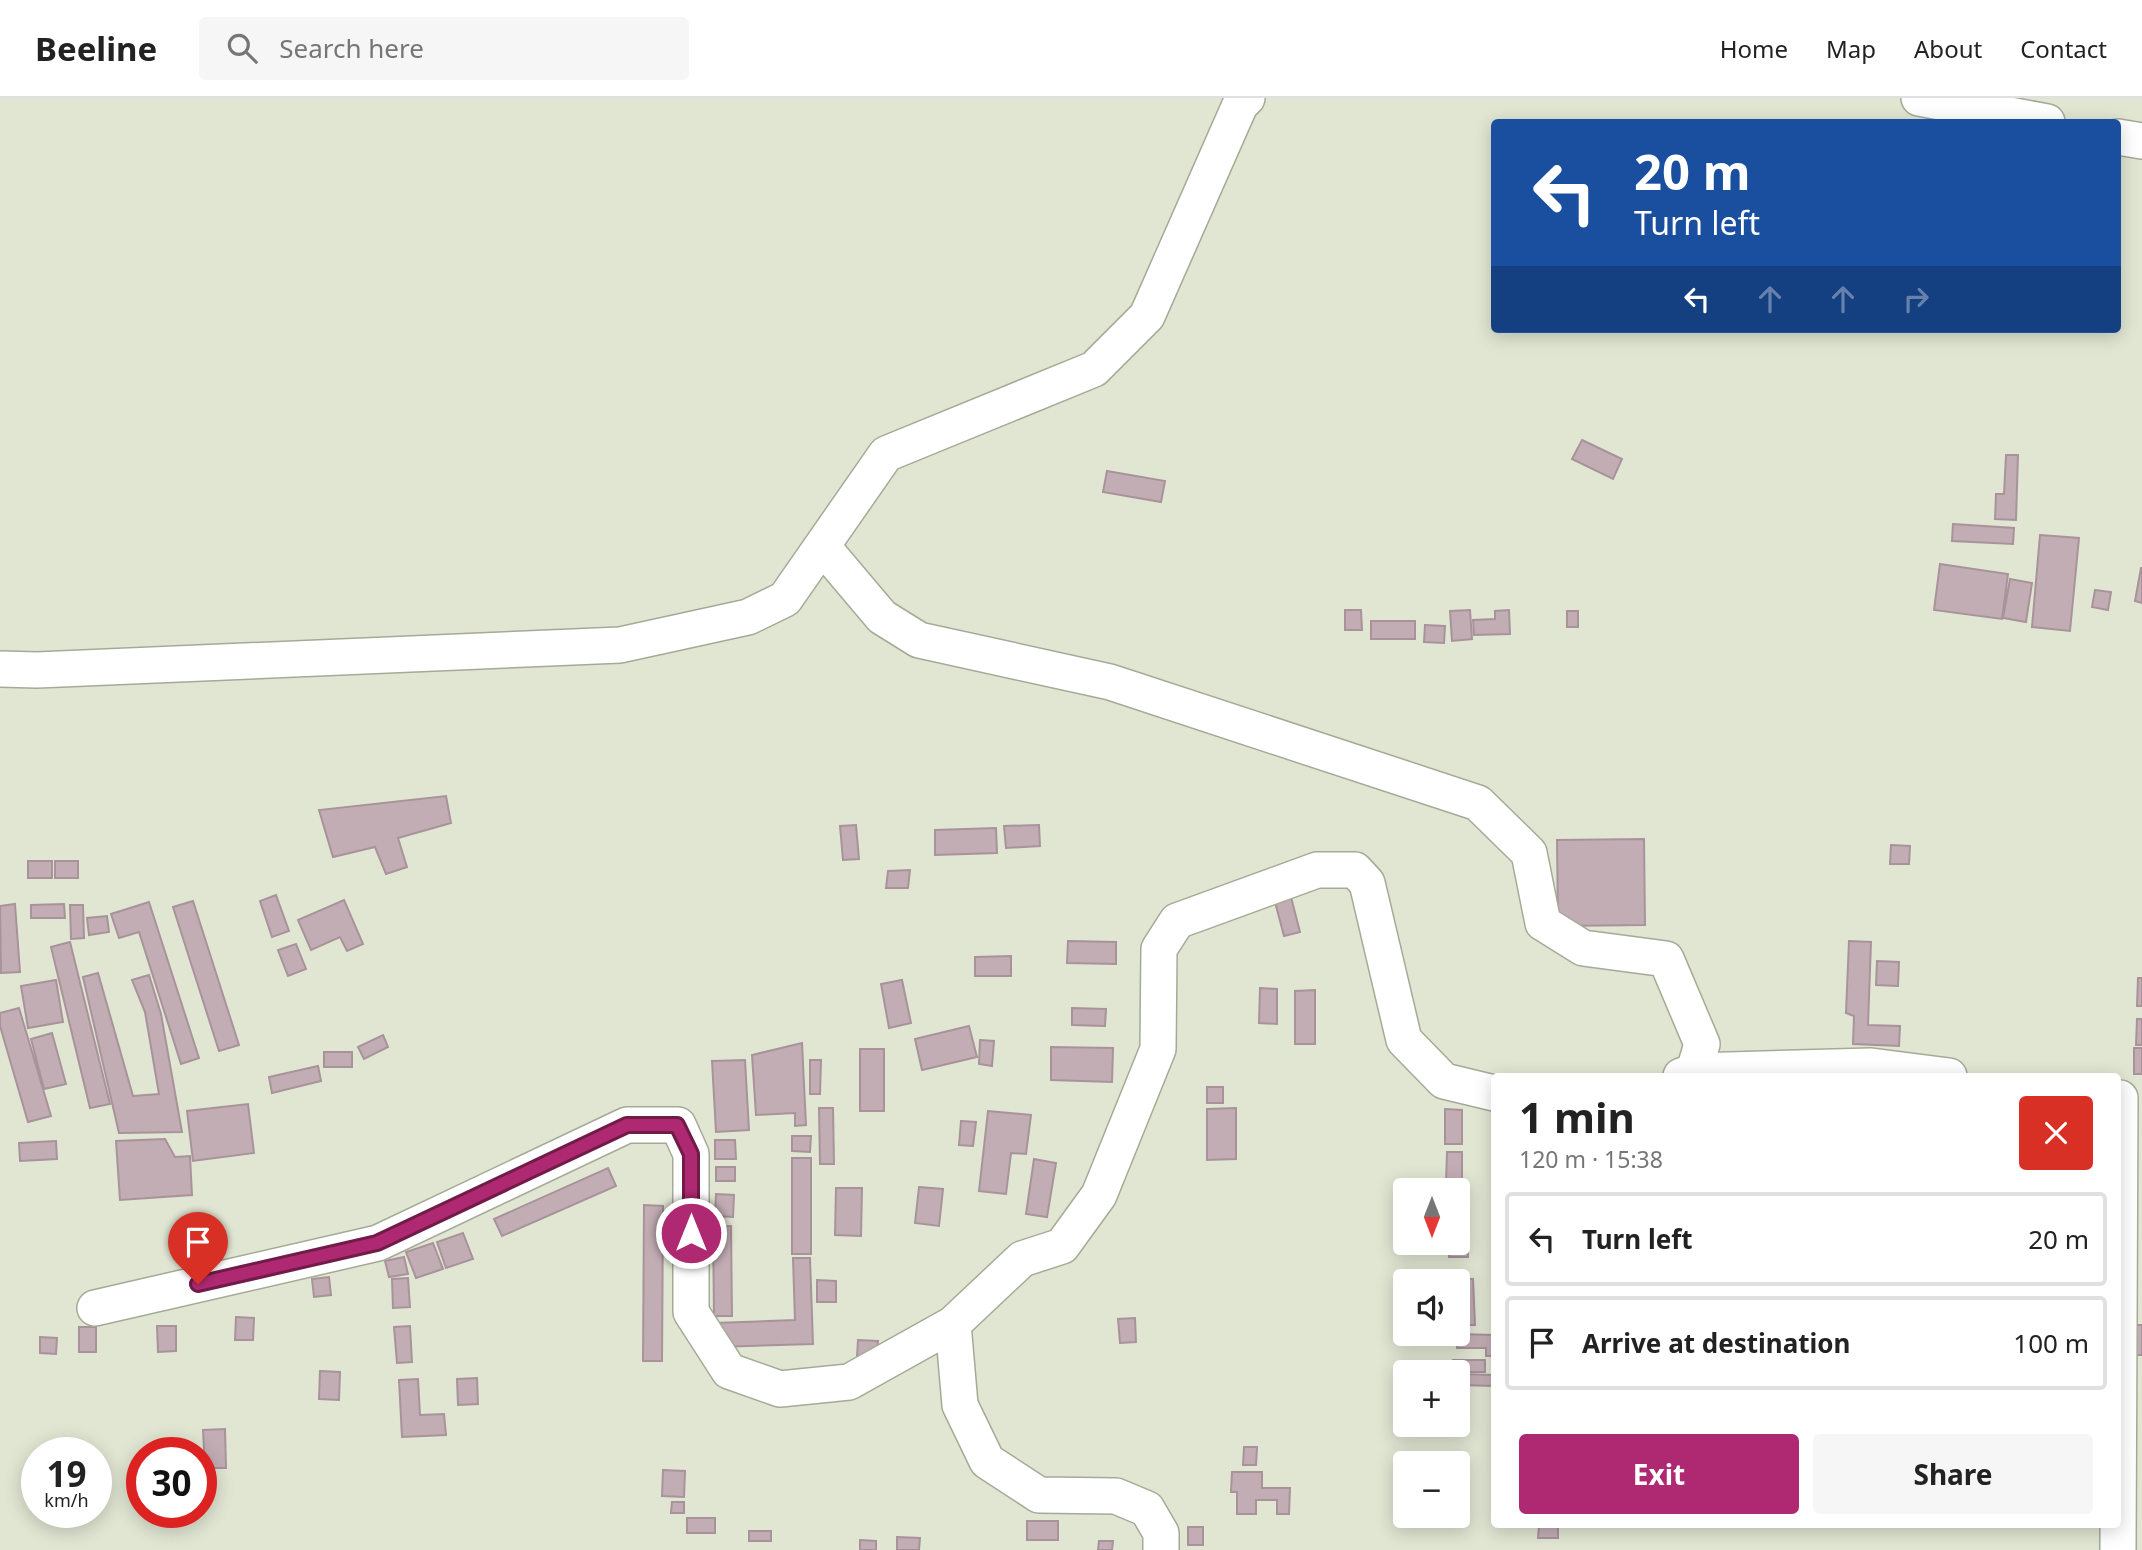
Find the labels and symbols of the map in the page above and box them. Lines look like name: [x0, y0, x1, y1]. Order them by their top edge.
north arrow: [1393, 1178, 1470, 1255]
position arrow: [654, 1196, 728, 1270]
pin: [168, 1212, 228, 1284]
speed limit sign: 30: [126, 1437, 217, 1528]

